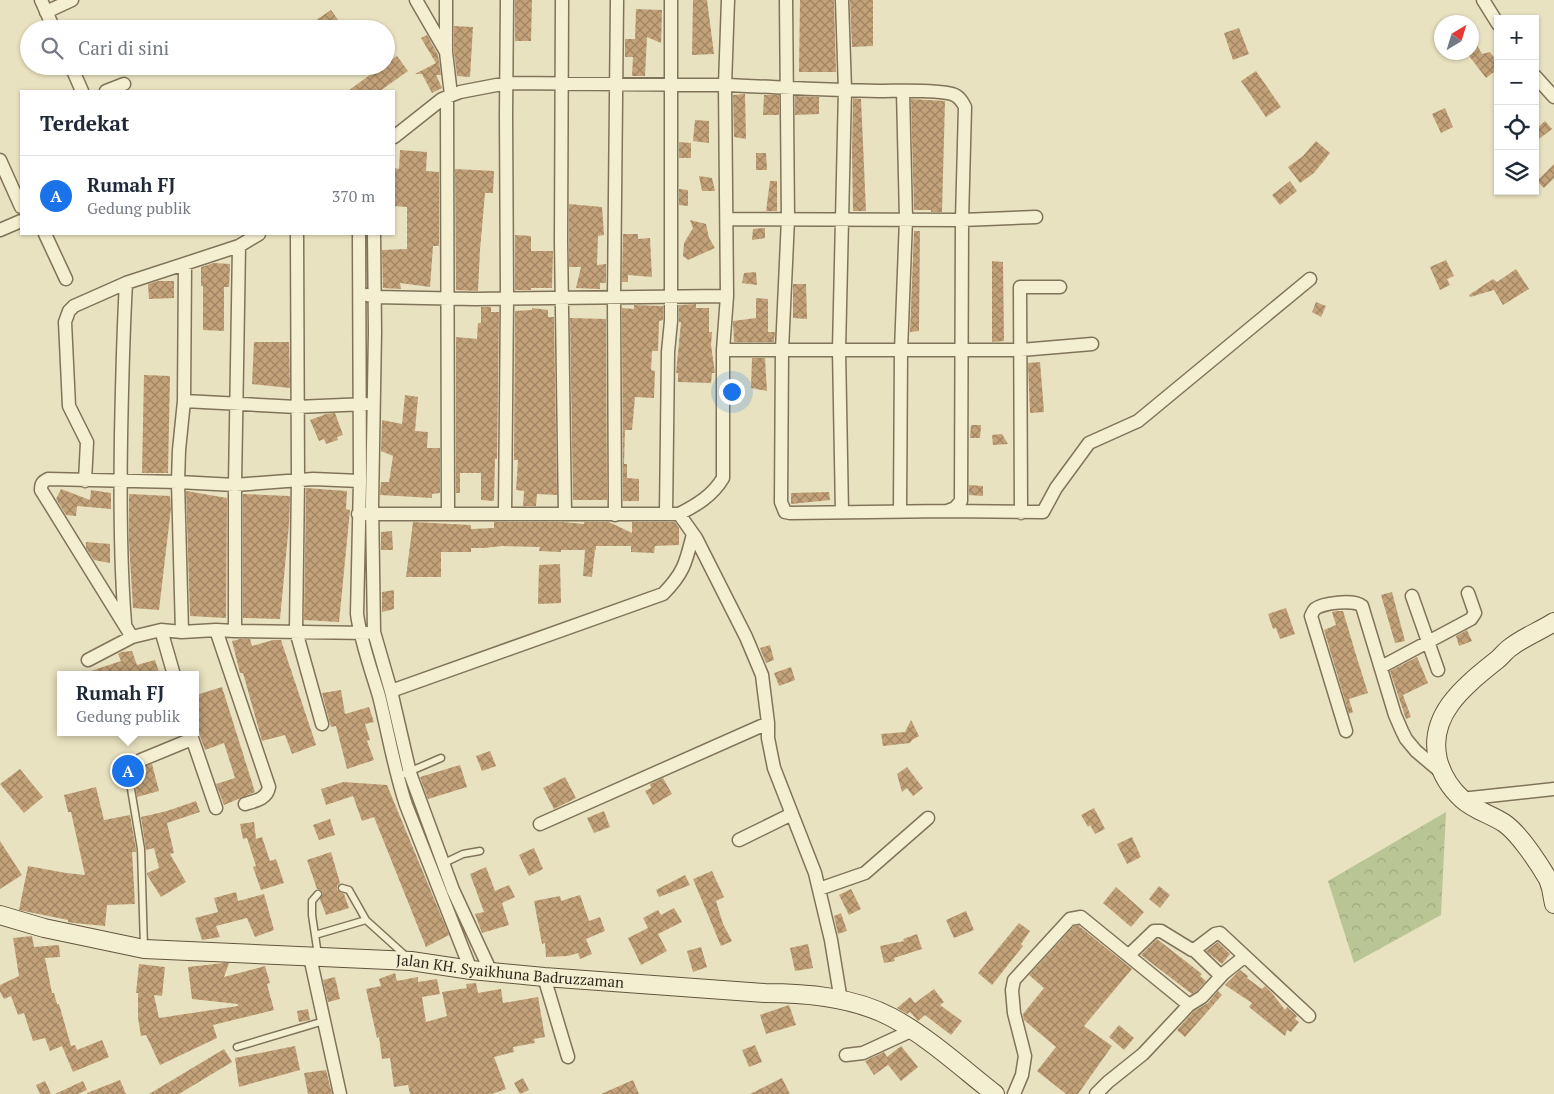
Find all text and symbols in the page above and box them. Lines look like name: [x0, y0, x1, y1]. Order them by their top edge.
north arrow: [1434, 15, 1479, 60]
map controls: [1494, 15, 1539, 195]
button: +: [1494, 15, 1539, 60]
search box: [20, 20, 395, 75]
icon: search: [38, 34, 66, 62]
text: Cari di sini: [78, 35, 169, 60]
button: −: [1494, 60, 1539, 105]
button: locate: [1494, 105, 1539, 150]
text: Terdekat: [40, 109, 129, 137]
button: layers: [1494, 150, 1539, 195]
text: Rumah FJ: [87, 172, 175, 197]
text: A: [50, 185, 62, 207]
text: 370 m: [332, 185, 375, 207]
text: Gedung publik: [87, 197, 191, 219]
your location: [719, 379, 745, 405]
popup: [57, 671, 199, 736]
text: Rumah FJ: [76, 680, 164, 705]
text: Gedung publik: [76, 705, 180, 727]
pin: A: [112, 752, 144, 790]
street label: Jalan KH. Syaikhuna Badruzzaman: [396, 949, 625, 992]

